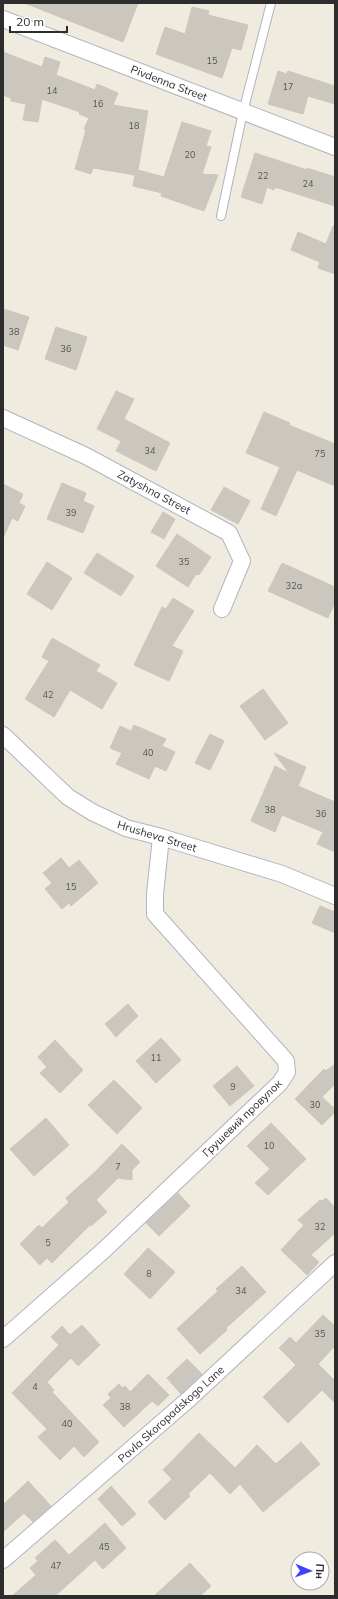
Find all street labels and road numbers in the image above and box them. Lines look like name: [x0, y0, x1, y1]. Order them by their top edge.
street label: Pivdenna Street: [129, 62, 209, 104]
street label: Zatyshna Street: [115, 467, 193, 517]
street label: Hrusheva Street: [116, 817, 198, 855]
street label: Грушевий провулок: [199, 1076, 285, 1160]
street label: Pavla Skoropadskogo Lane: [115, 1363, 227, 1465]

